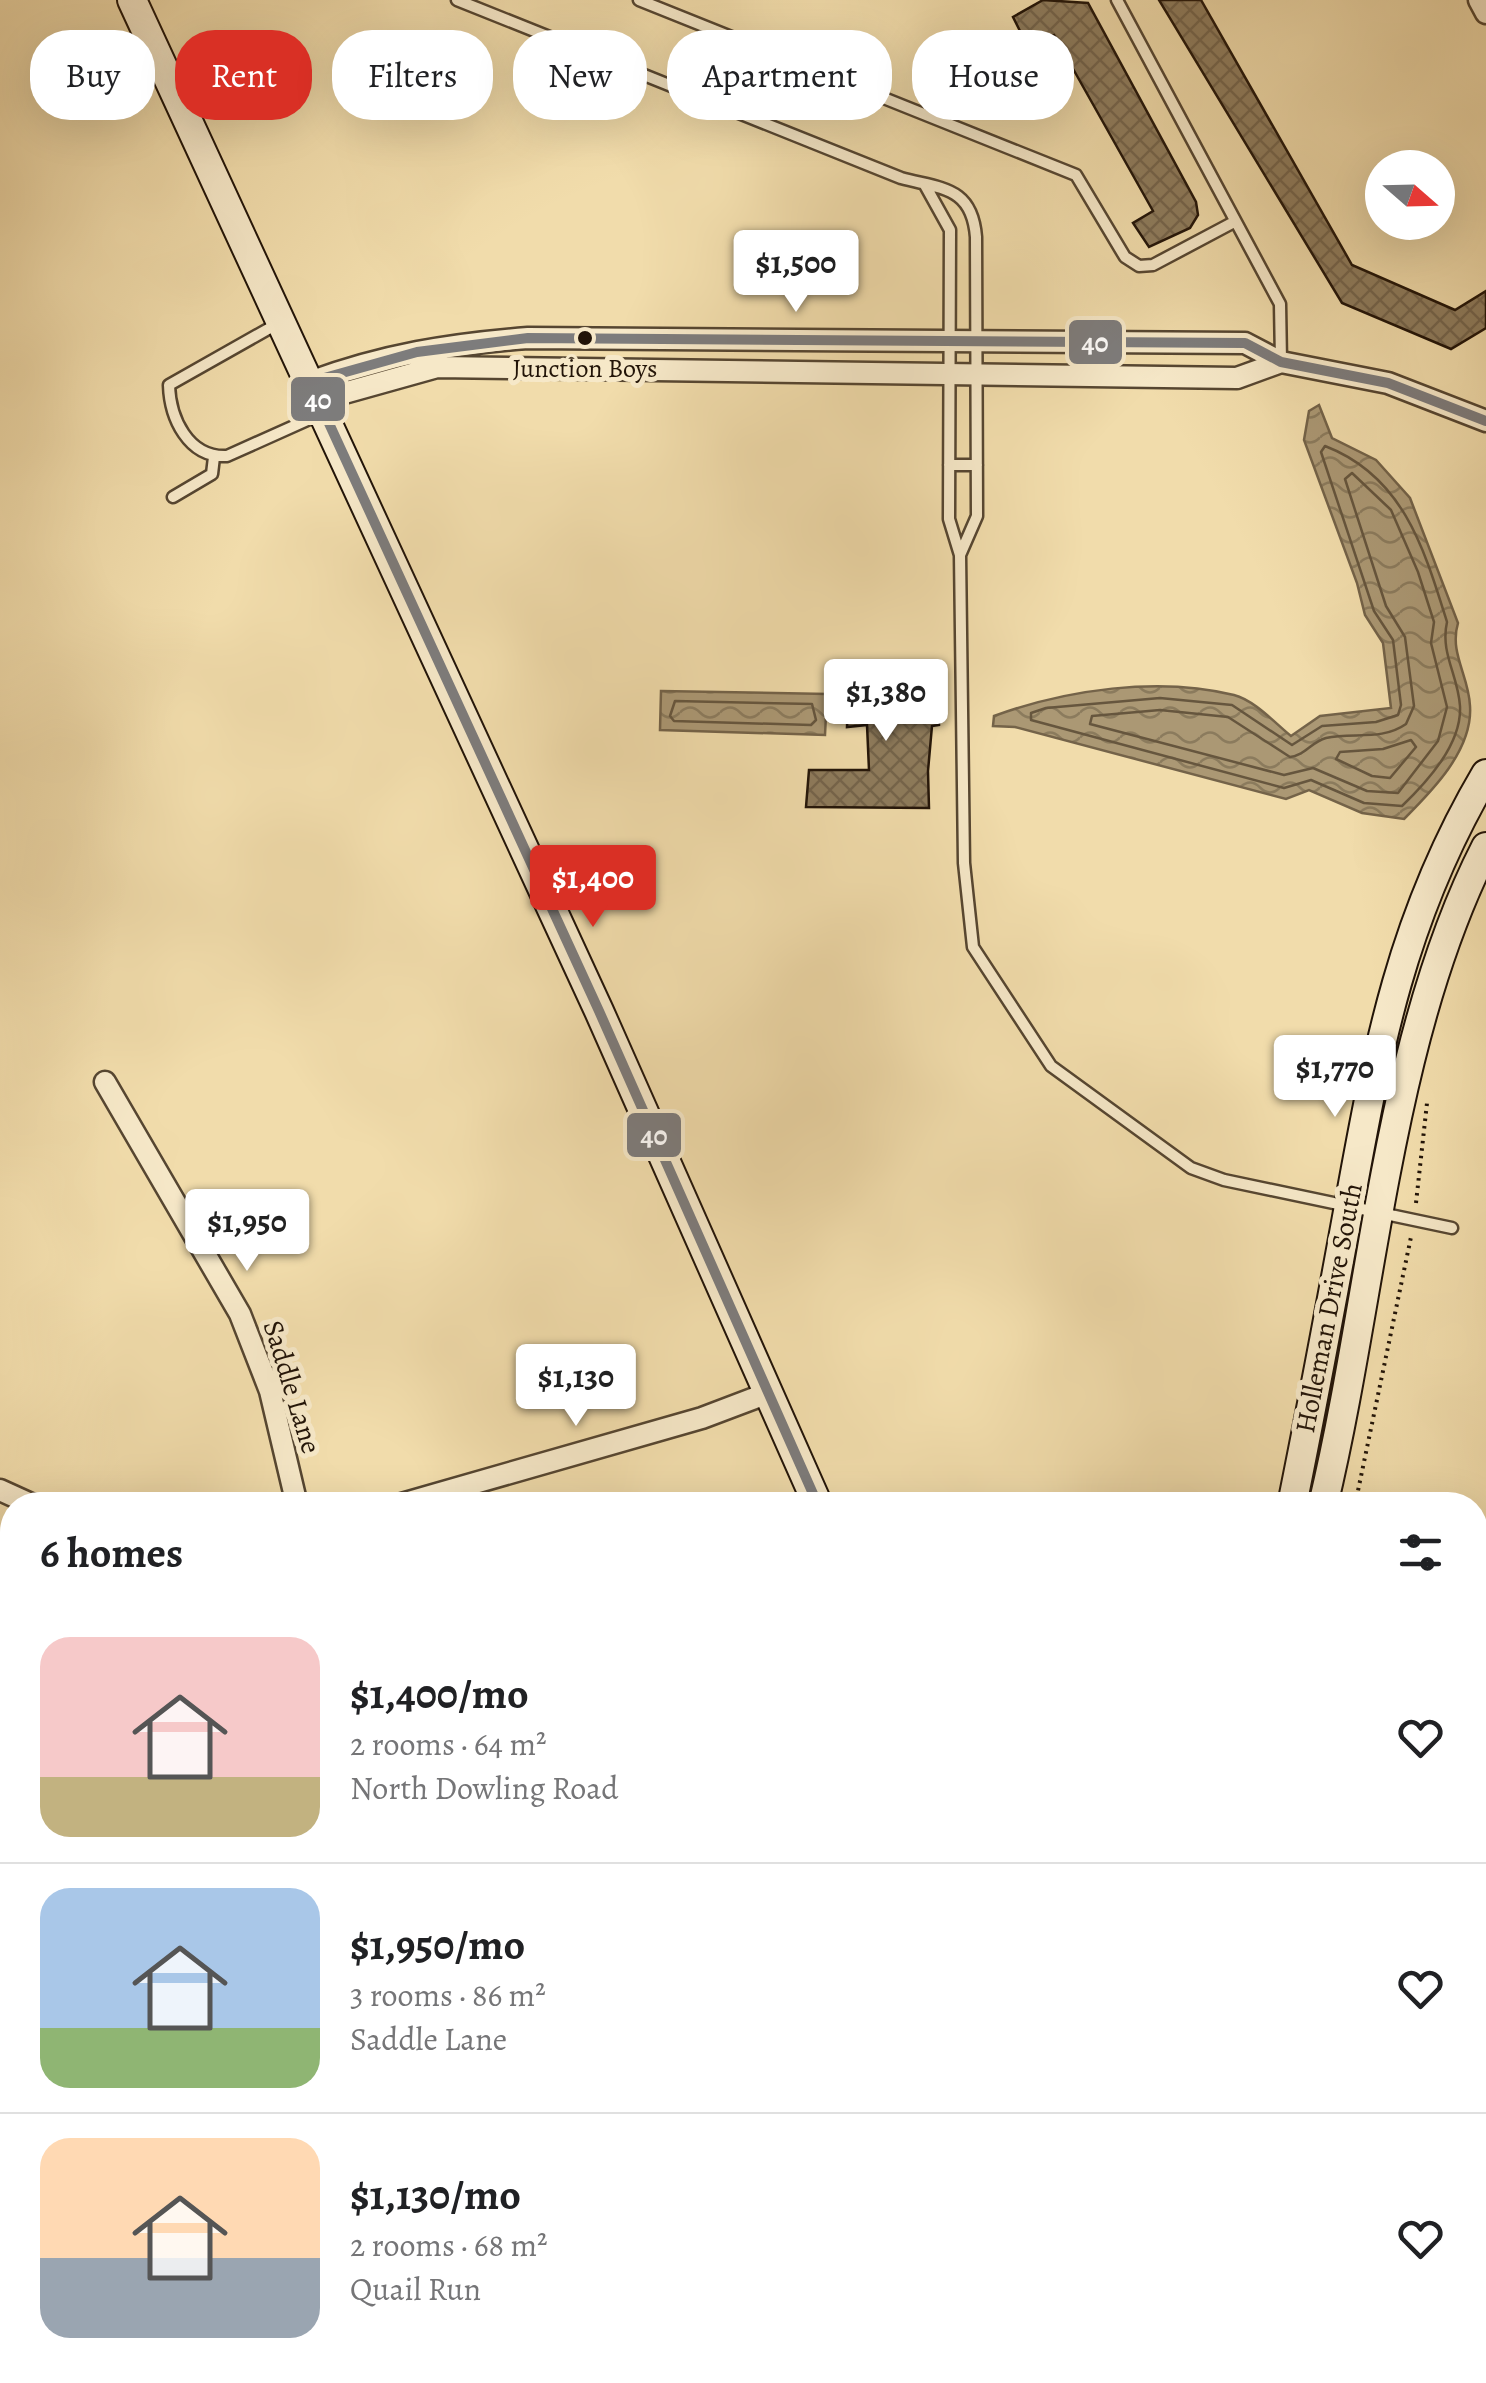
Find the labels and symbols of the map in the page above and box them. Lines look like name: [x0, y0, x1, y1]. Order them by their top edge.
north arrow: [1365, 150, 1455, 240]
pin: $1,500: [715, 230, 877, 315]
line badge: 40: [1067, 318, 1124, 366]
text: 40: [1081, 324, 1109, 362]
marker: Junction Boys: [575, 328, 595, 348]
place label: Junction Boys: [512, 351, 658, 386]
line badge: 40: [289, 375, 347, 423]
text: 40: [304, 381, 332, 419]
pin: $1,380: [805, 659, 967, 744]
pin: $1,400: [512, 845, 674, 930]
pin: $1,770: [1254, 1035, 1416, 1120]
line badge: 40: [625, 1111, 683, 1159]
text: 40: [640, 1117, 668, 1155]
street label: Holleman Drive South: [1286, 1180, 1372, 1436]
pin: $1,950: [166, 1189, 328, 1274]
street label: Saddle Lane: [254, 1316, 330, 1458]
pin: $1,130: [495, 1344, 657, 1429]

